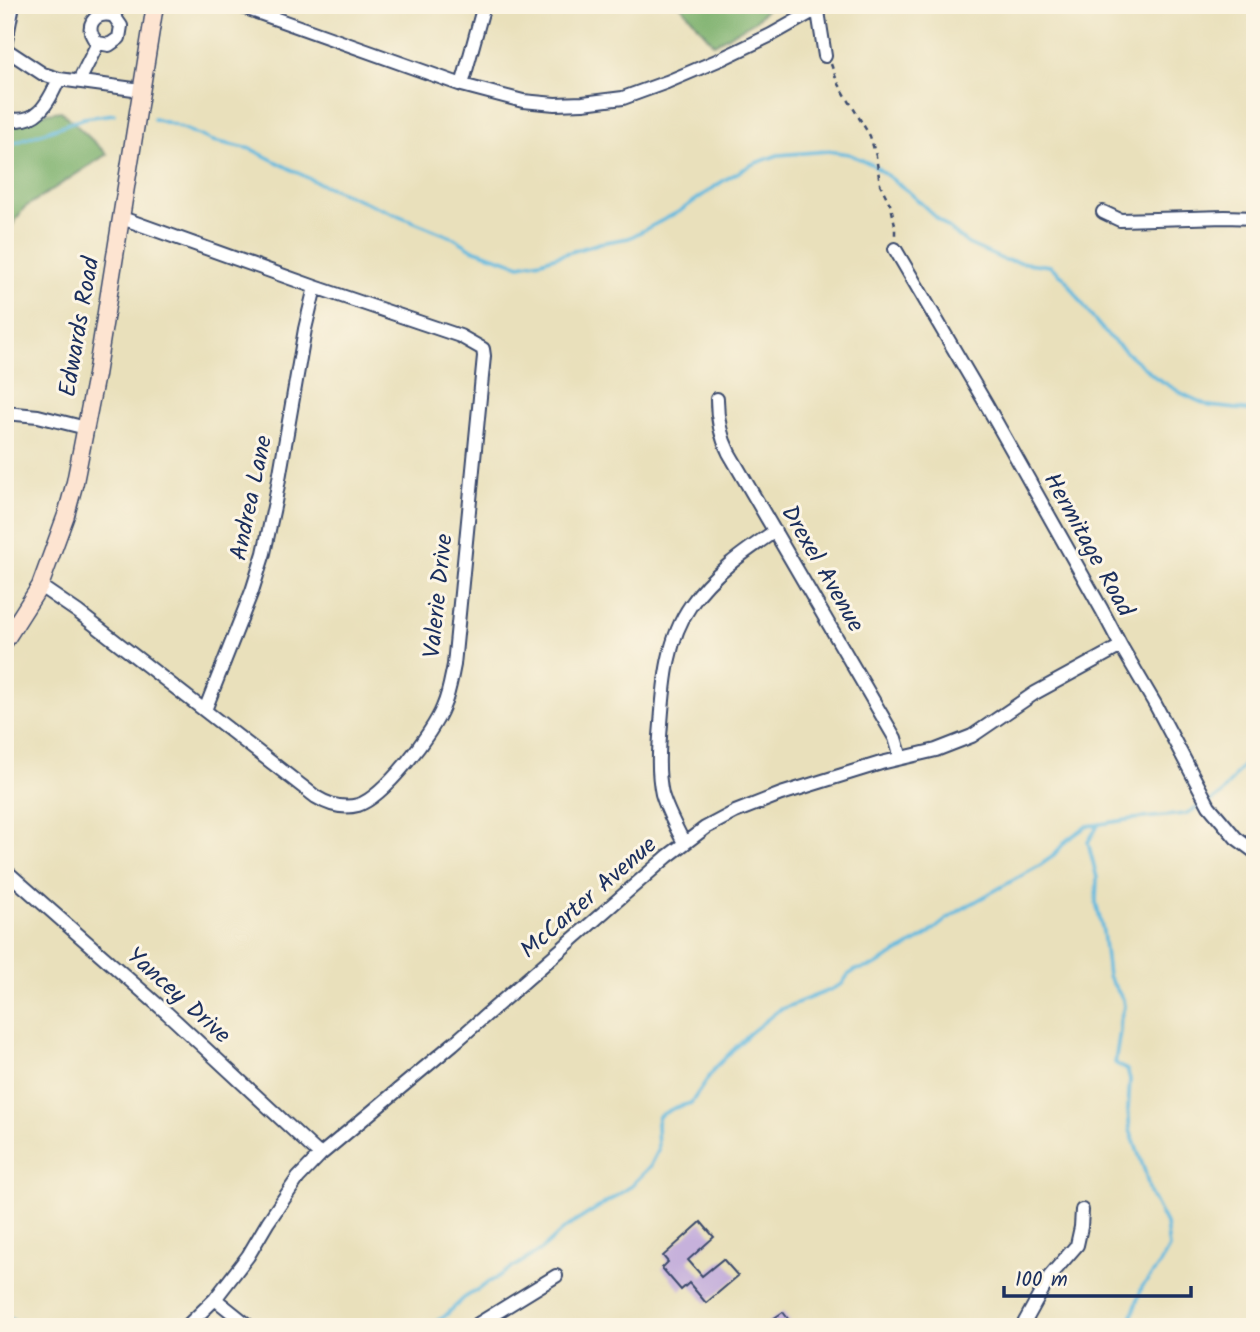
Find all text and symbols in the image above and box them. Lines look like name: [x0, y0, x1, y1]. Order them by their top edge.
street label: Edwards Road: [49, 253, 112, 400]
street label: Andrea Lane: [220, 432, 284, 564]
street label: Hermitage Road: [1032, 466, 1144, 625]
street label: Drexel Avenue: [770, 498, 874, 640]
street label: Valerie Drive: [413, 532, 465, 660]
street label: McCarter Avenue: [511, 827, 667, 969]
street label: Yancey Drive: [117, 938, 240, 1054]
scale bar: [1004, 1255, 1192, 1299]
text: 100 m: [1015, 1264, 1068, 1297]

